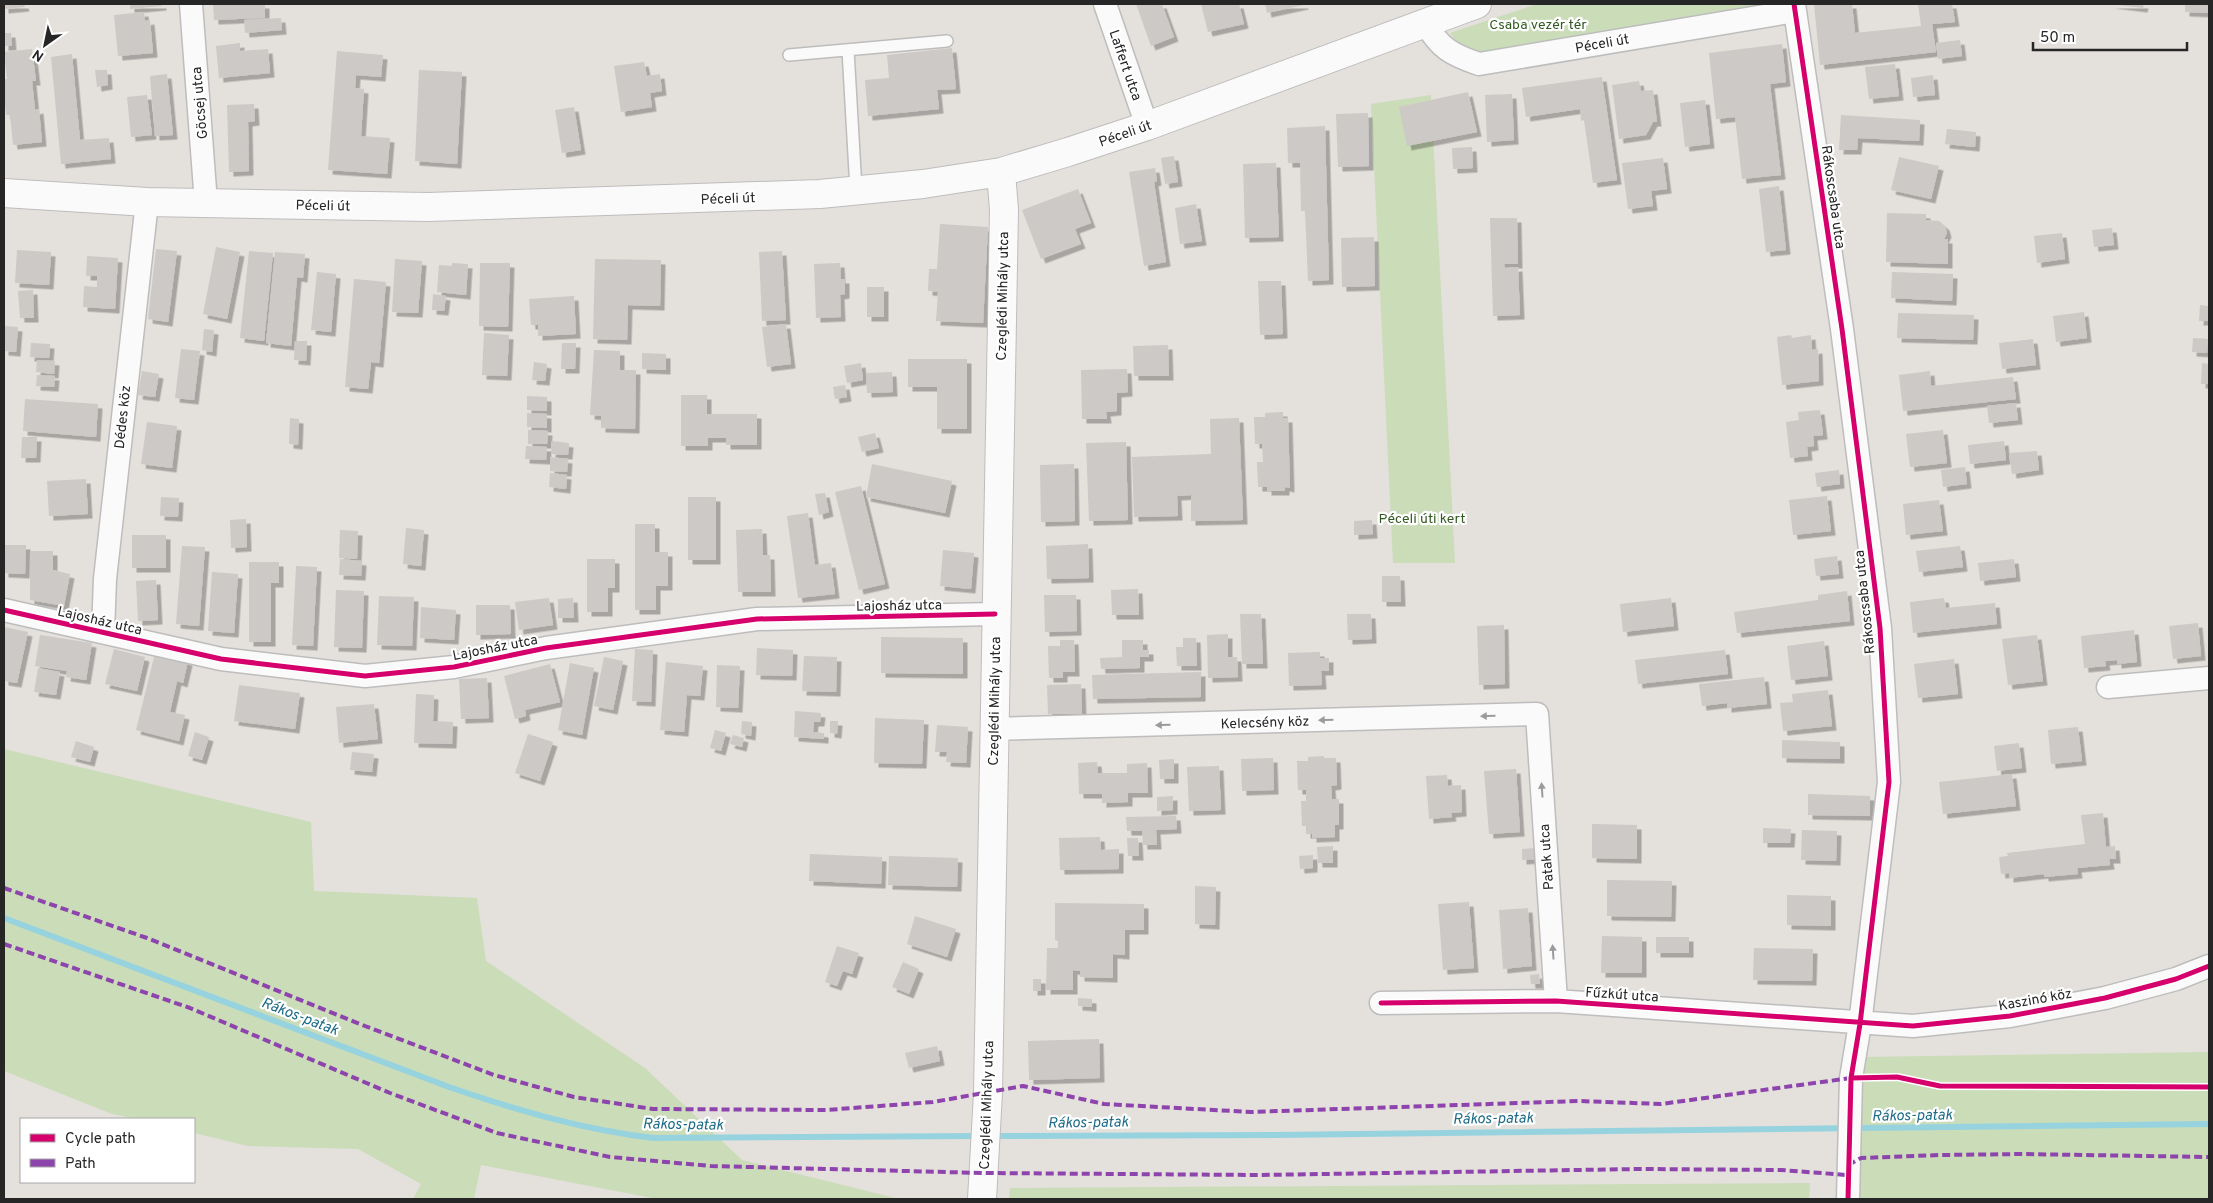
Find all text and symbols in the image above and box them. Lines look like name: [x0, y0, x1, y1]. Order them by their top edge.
park label: Csaba vezér tér: [1489, 17, 1587, 34]
north arrow: [20, 20, 70, 70]
scale bar: [2033, 20, 2187, 52]
street label: Laffert utca: [1105, 28, 1145, 103]
text: 50 m: [2040, 29, 2075, 48]
street label: Péceli út: [1574, 31, 1631, 58]
text: N: [30, 45, 48, 65]
street label: Göcsej utca: [189, 66, 212, 140]
street label: Péceli út: [1097, 117, 1154, 151]
street label: Rákoscsaba utca: [1817, 144, 1848, 250]
street label: Péceli út: [700, 190, 756, 209]
street label: Péceli út: [295, 198, 350, 215]
street label: Czeglédi Mihály utca: [994, 231, 1013, 361]
street label: Dédes köz: [112, 385, 135, 450]
park label: Péceli úti kert: [1379, 511, 1465, 528]
street label: Rákoscsaba utca: [1852, 549, 1879, 655]
street label: Lajosház utca: [856, 597, 942, 616]
street label: Lajosház utca: [56, 603, 144, 639]
street label: Lajosház utca: [451, 632, 539, 665]
street label: Czeglédi Mihály utca: [986, 636, 1005, 766]
one-way arrow: [1480, 712, 1496, 720]
street label: Kelecsény köz: [1220, 713, 1310, 734]
one-way arrow: [1317, 716, 1333, 724]
one-way arrow: [1155, 721, 1171, 729]
one-way arrow: [1537, 782, 1545, 798]
street label: Patak utca: [1537, 823, 1558, 891]
one-way arrow: [1549, 944, 1557, 960]
street label: Fűzkút utca: [1585, 984, 1659, 1007]
street label: Kaszinó köz: [1997, 986, 2073, 1015]
water label: Rákos-patak: [258, 994, 341, 1041]
street label: Czeglédi Mihály utca: [977, 1040, 998, 1170]
water label: Rákos-patak: [1871, 1106, 1953, 1127]
water label: Rákos-patak: [1452, 1109, 1534, 1130]
water label: Rákos-patak: [1047, 1113, 1129, 1134]
water label: Rákos-patak: [642, 1115, 724, 1136]
legend: [20, 1118, 195, 1183]
text: Cycle path: [65, 1130, 136, 1149]
text: Path: [65, 1155, 96, 1174]

